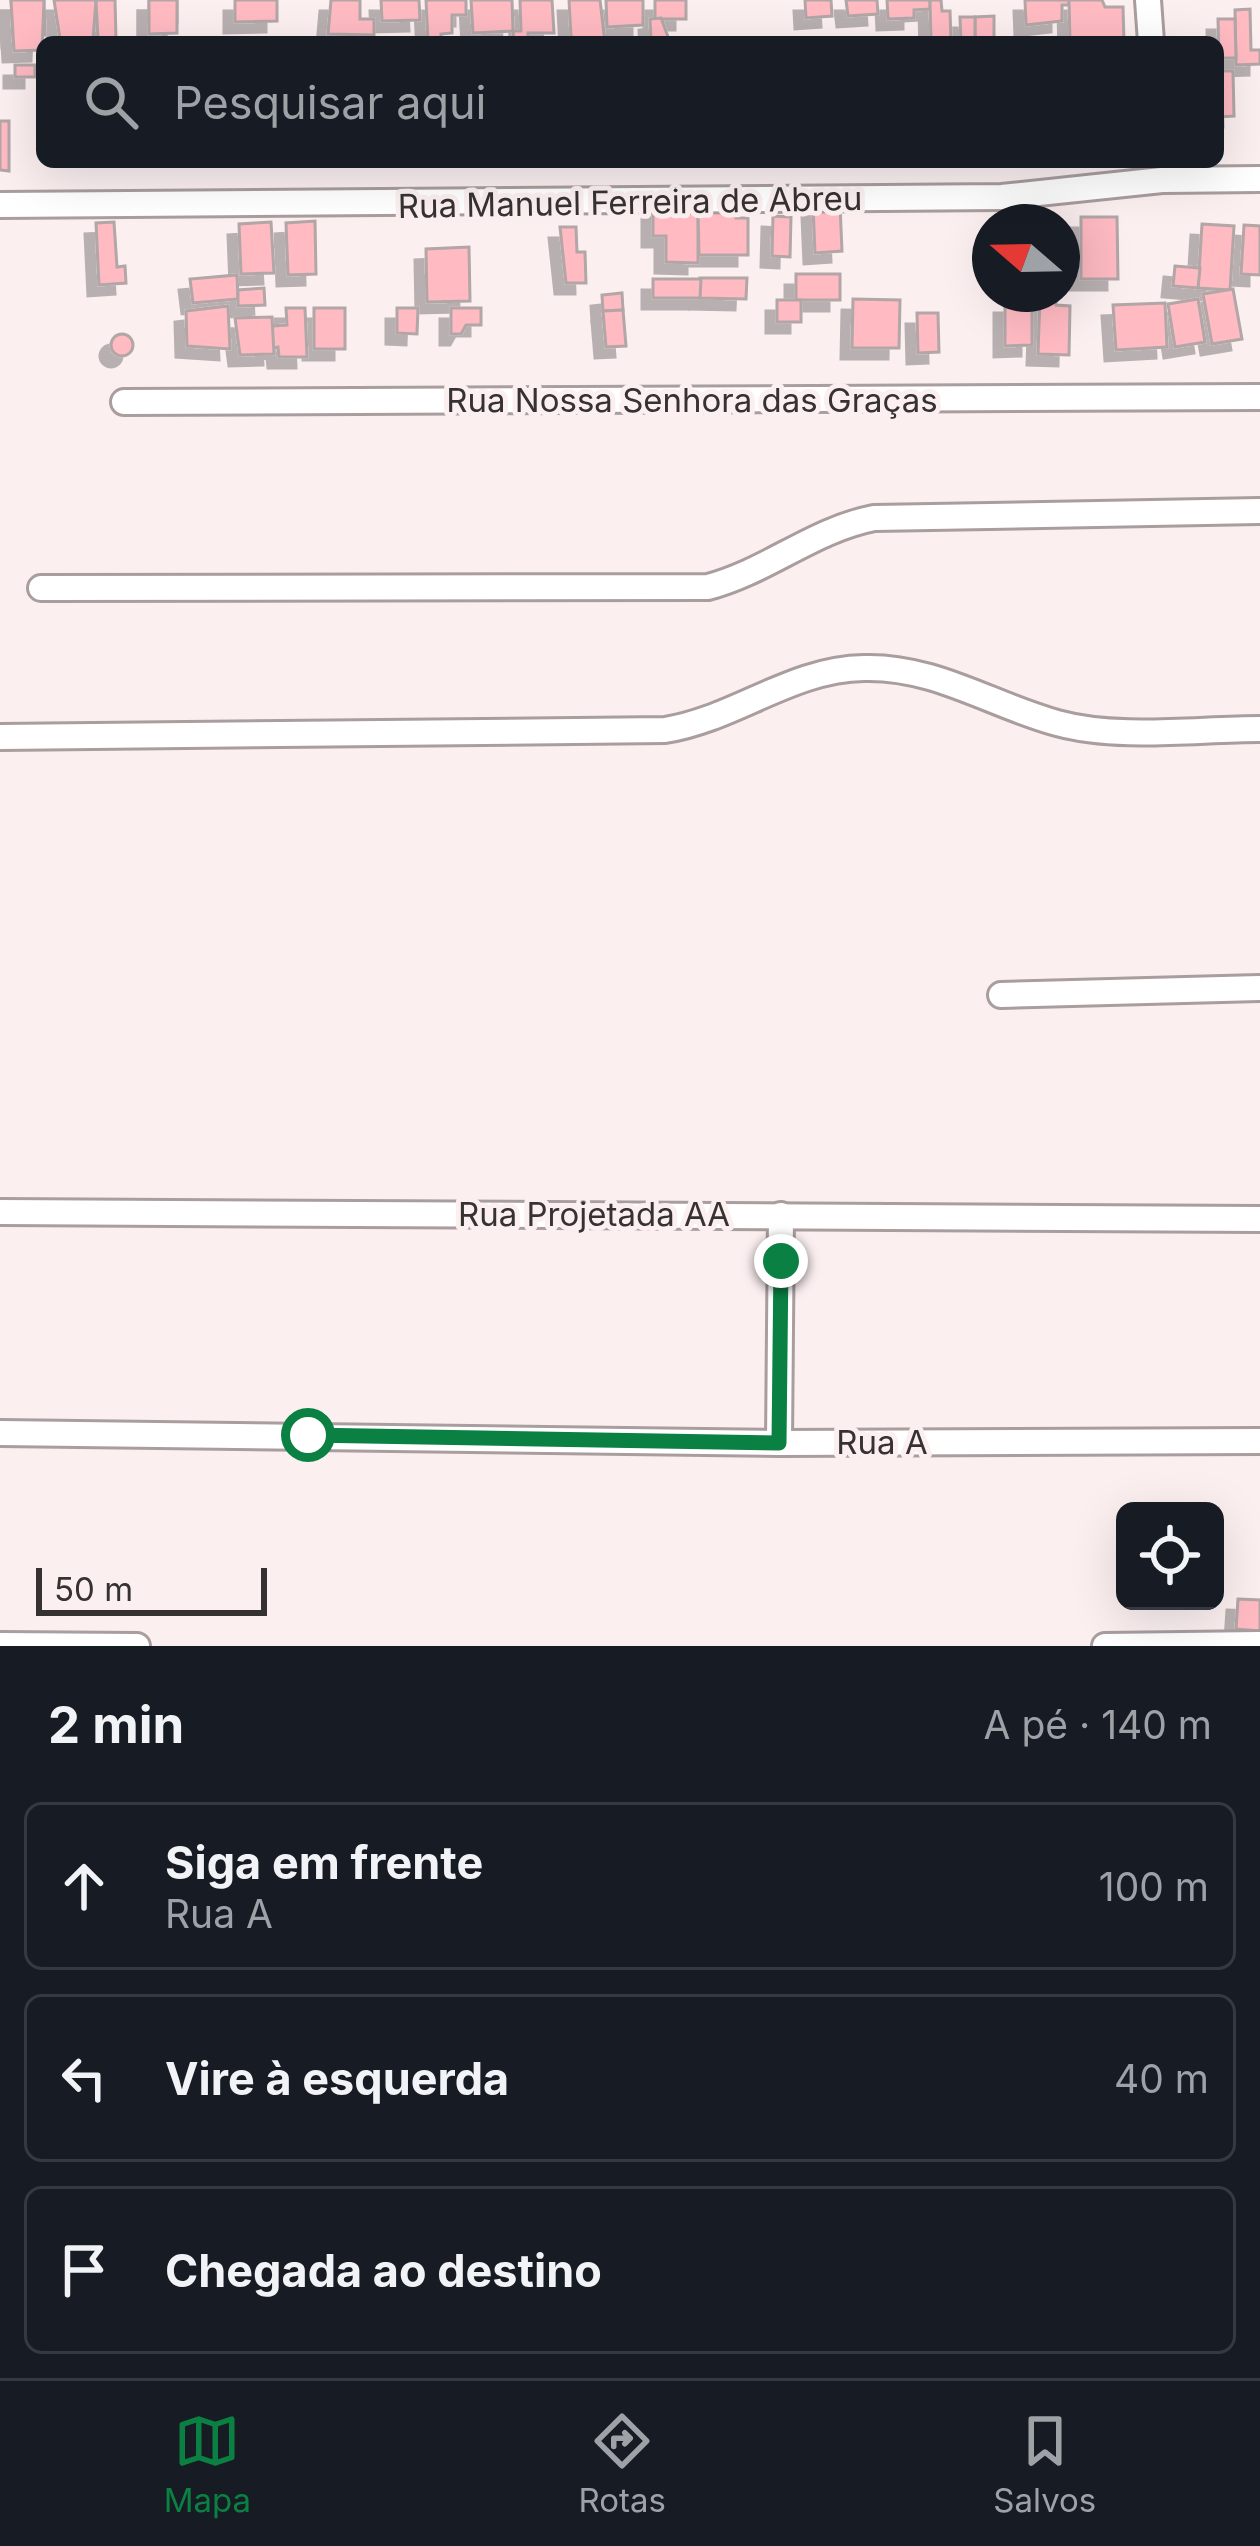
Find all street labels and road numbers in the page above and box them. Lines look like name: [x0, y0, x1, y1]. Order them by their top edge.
street label: Rua Manuel Ferreira de Abreu: [397, 178, 863, 226]
street label: Rua Nossa Senhora das Graças: [446, 380, 938, 420]
street label: Rua Projetada AA: [458, 1194, 730, 1234]
street label: Rua A: [836, 1422, 928, 1462]

